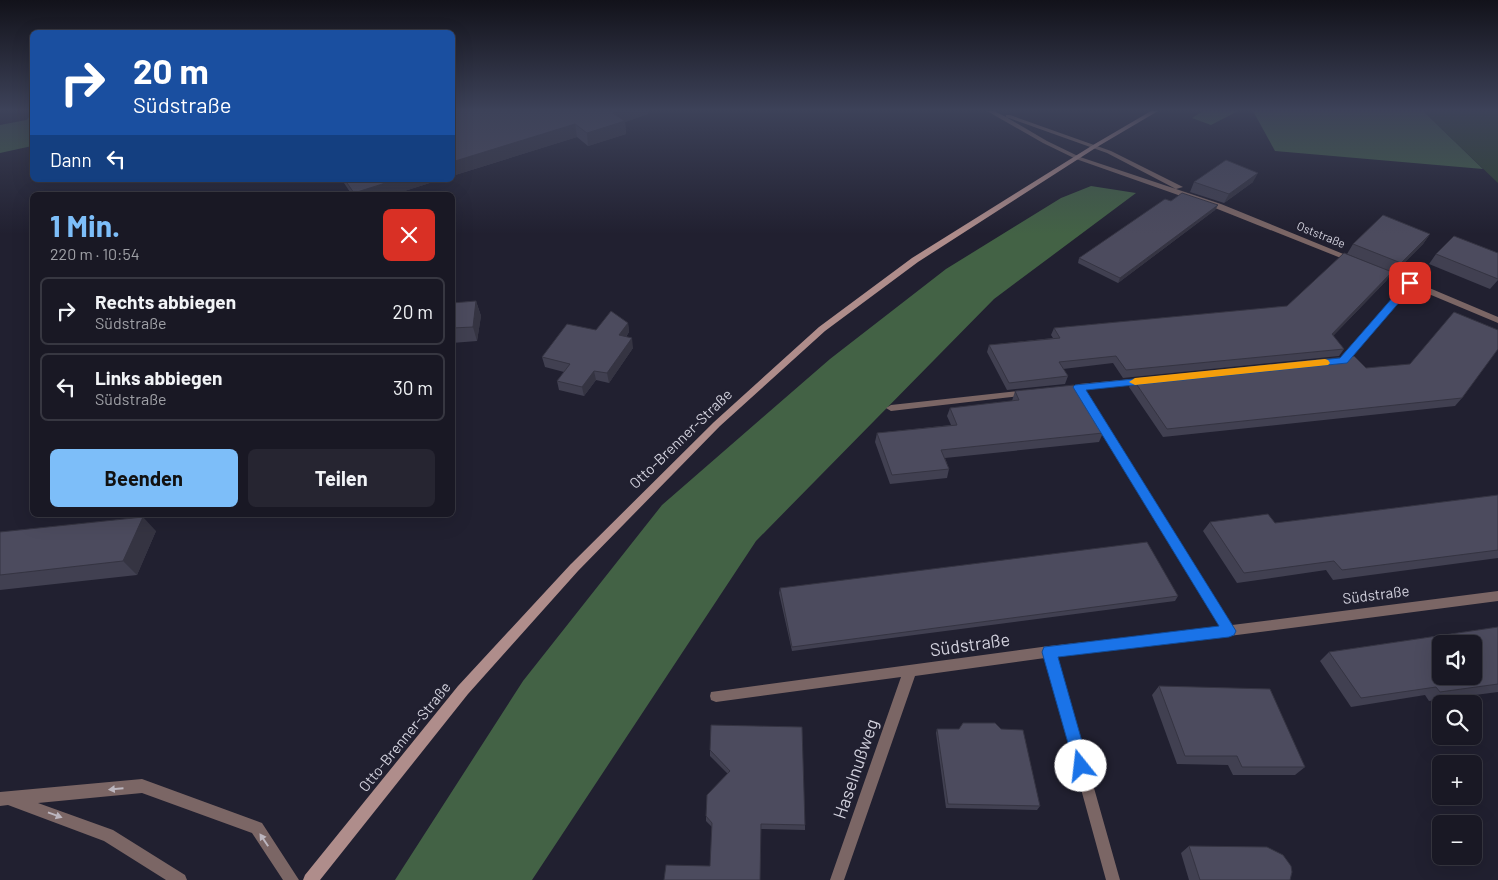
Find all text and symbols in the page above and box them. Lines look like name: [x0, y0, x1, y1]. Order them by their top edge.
text: 20 m: [133, 49, 209, 91]
icon: right: [50, 50, 115, 115]
text: Südstraße: [133, 91, 231, 117]
icon: left: [102, 145, 130, 173]
text: Dann: [50, 148, 92, 171]
text: 1 Min.: [50, 207, 120, 243]
button: close: [383, 209, 435, 261]
street label: Oststraße: [1295, 218, 1348, 250]
text: 220 m · 10:54: [50, 244, 140, 263]
pin: [1389, 262, 1431, 304]
icon: arrive: [1396, 269, 1424, 297]
text: Rechts abbiegen: [95, 290, 236, 313]
icon: right: [52, 297, 80, 325]
text: 20 m: [393, 300, 433, 323]
text: Südstraße: [95, 313, 167, 332]
text: Links abbiegen: [95, 366, 222, 389]
icon: left: [52, 373, 80, 401]
text: 30 m: [393, 376, 433, 399]
street label: Otto-Brenner-Straße: [625, 385, 735, 492]
text: Südstraße: [95, 389, 167, 408]
button: Beenden: [50, 449, 238, 507]
button: Teilen: [248, 449, 435, 507]
street label: Südstraße: [1341, 581, 1410, 607]
street label: Südstraße: [928, 628, 1011, 661]
map controls: [1432, 635, 1482, 865]
button: sound: [1432, 635, 1482, 685]
street label: Otto-Brenner-Straße: [354, 678, 454, 795]
button: search: [1432, 695, 1482, 745]
street label: Haselnußweg: [828, 716, 882, 822]
position arrow: [1054, 739, 1106, 791]
button: +: [1432, 755, 1482, 805]
one-way arrow: [107, 785, 123, 793]
one-way arrow: [48, 811, 63, 819]
button: −: [1432, 815, 1482, 865]
one-way arrow: [260, 833, 269, 846]

